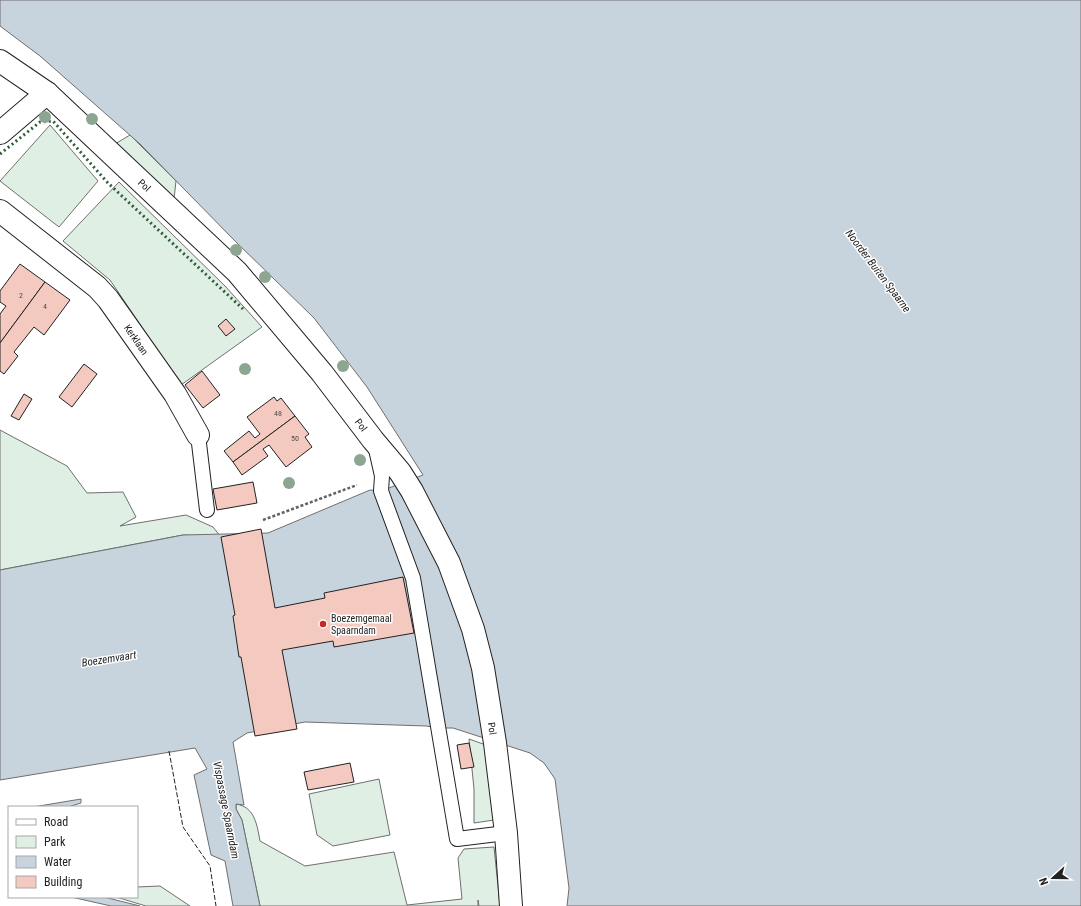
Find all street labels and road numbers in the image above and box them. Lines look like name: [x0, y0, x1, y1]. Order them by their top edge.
street label: Pol: [136, 177, 153, 193]
street label: Kerklaan: [122, 322, 151, 357]
street label: Pol: [353, 416, 370, 433]
street label: Pol: [486, 721, 499, 736]

